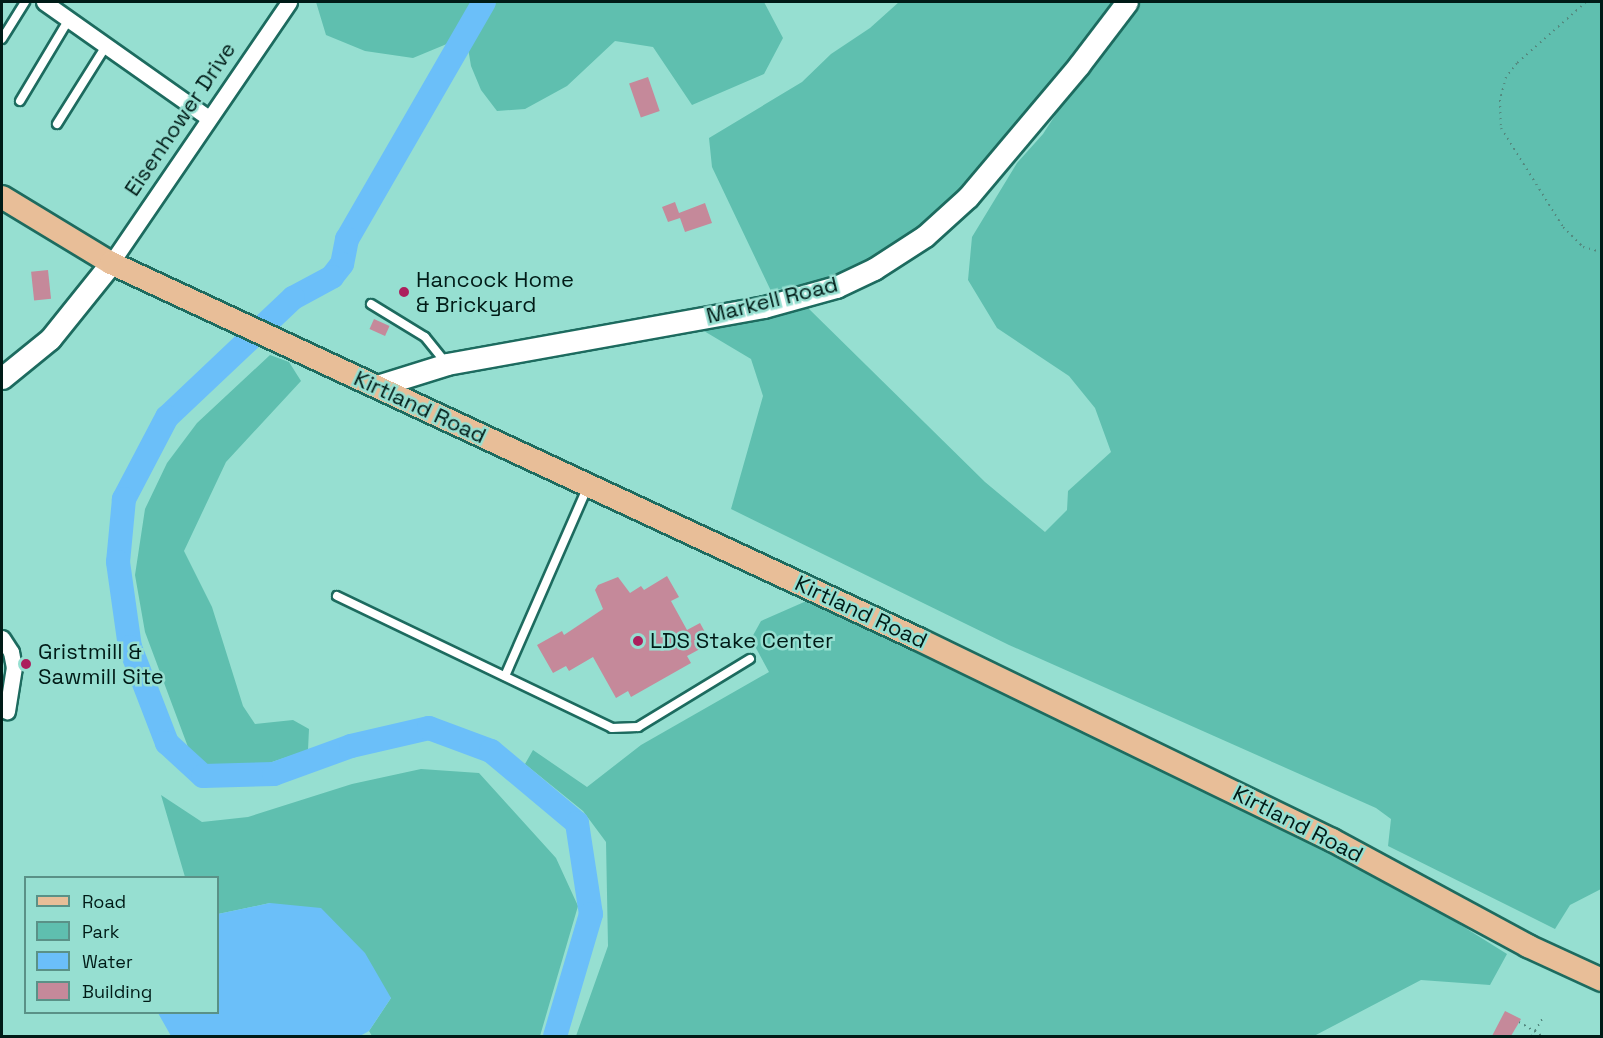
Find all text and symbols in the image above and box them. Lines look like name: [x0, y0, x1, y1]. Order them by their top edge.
street label: Eisenhower Drive: [119, 37, 241, 201]
place label: Hancock Home & Brickyard: [416, 266, 574, 318]
street label: Markell Road: [703, 271, 841, 329]
marker: Hancock Home & Brickyard: [397, 285, 411, 299]
street label: Kirtland Road: [350, 365, 490, 449]
street label: Kirtland Road: [791, 570, 931, 654]
place label: LDS Stake Center: [650, 628, 833, 654]
marker: LDS Stake Center: [631, 634, 645, 648]
place label: Gristmill & Sawmill Site: [38, 638, 164, 690]
marker: Gristmill & Sawmill Site: [19, 657, 33, 671]
street label: Kirtland Road: [1228, 780, 1368, 868]
legend: [24, 876, 219, 1014]
text: Road: [82, 890, 126, 913]
text: Park: [82, 920, 119, 943]
text: Water: [82, 950, 133, 973]
text: Building: [82, 980, 152, 1003]

